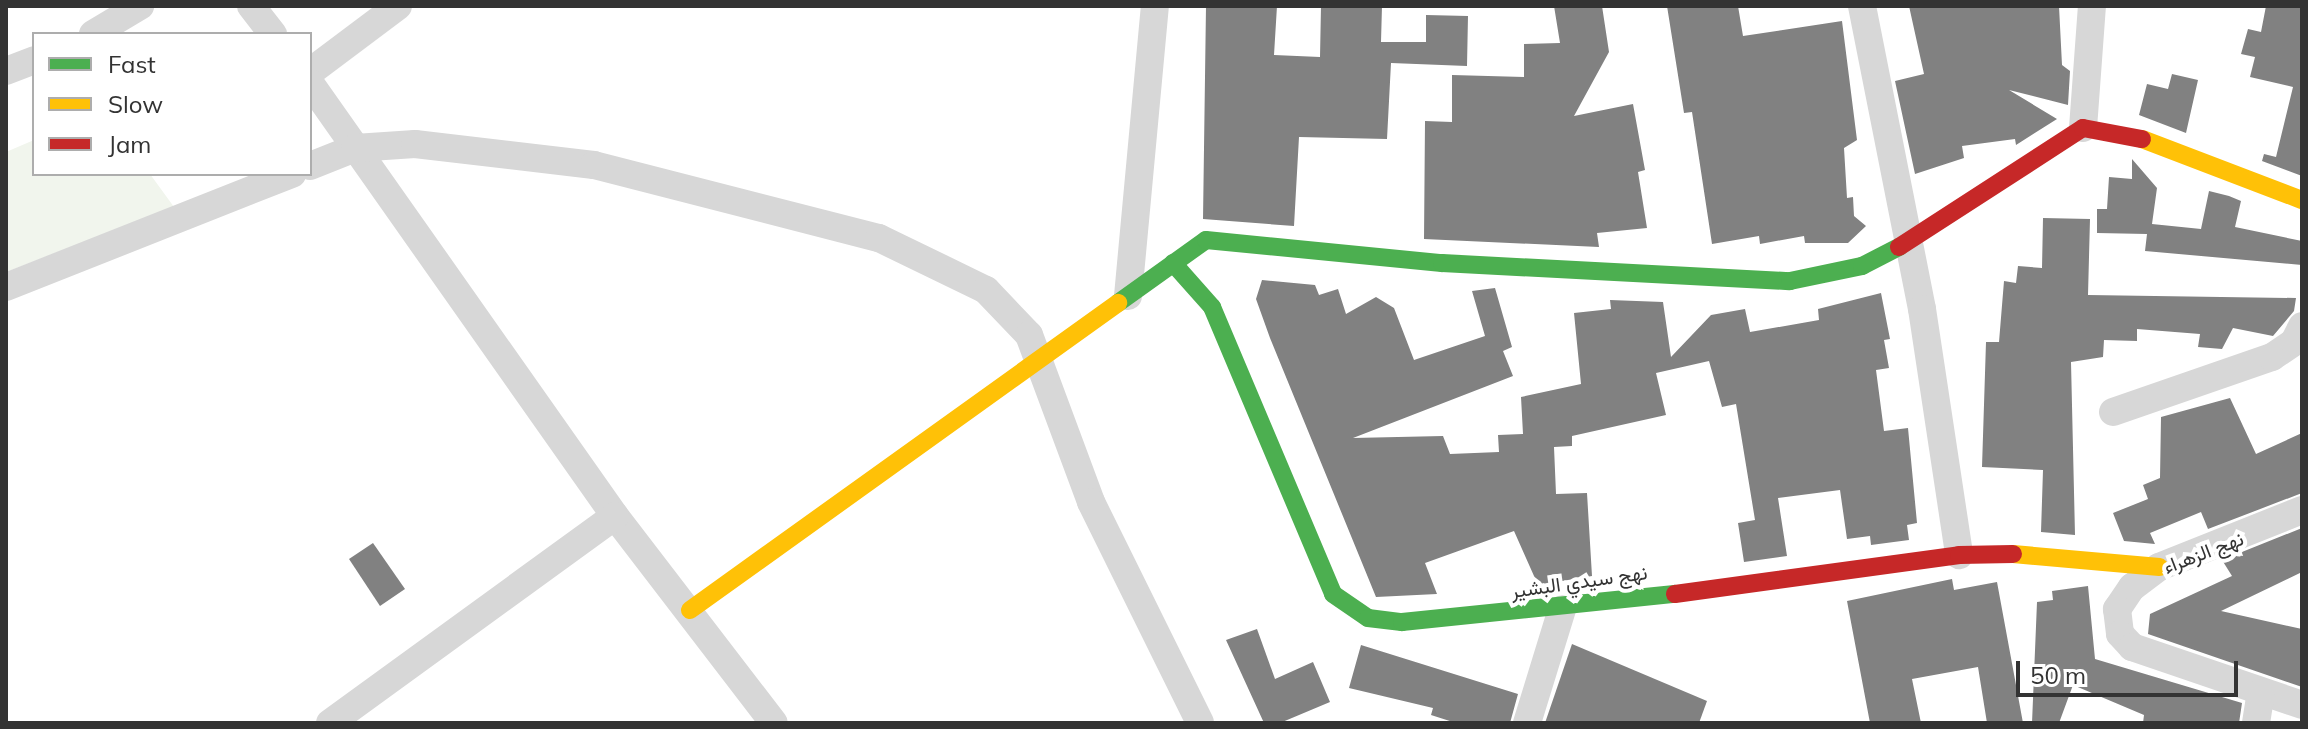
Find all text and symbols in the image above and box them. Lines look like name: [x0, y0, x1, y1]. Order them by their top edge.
legend: [32, 32, 312, 176]
text: Fast: [108, 49, 156, 79]
text: Slow: [108, 89, 163, 119]
text: Jam: [108, 129, 151, 159]
street label: نهج الزهراء: [2159, 526, 2247, 578]
street label: نهج سيدي البشير: [1509, 560, 1649, 602]
scale bar: [2020, 645, 2242, 695]
text: 50 m: [2030, 660, 2086, 690]

